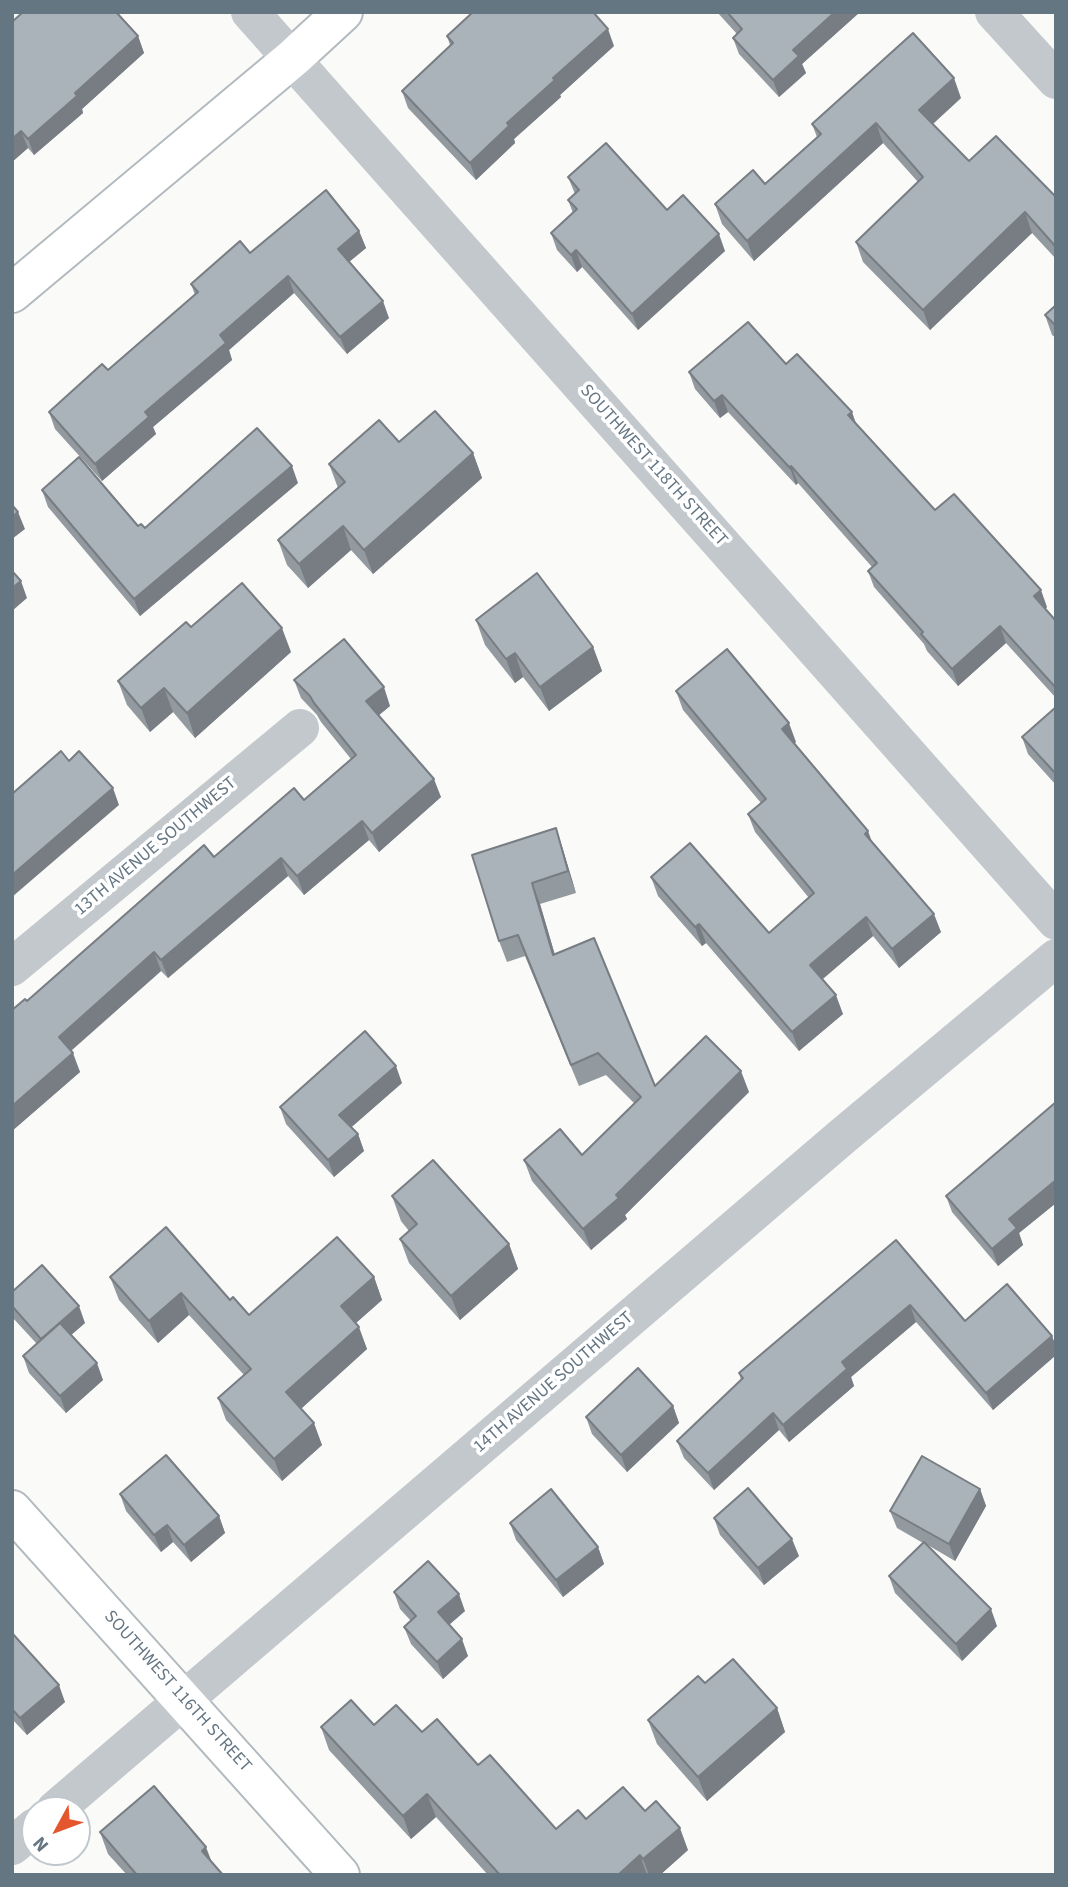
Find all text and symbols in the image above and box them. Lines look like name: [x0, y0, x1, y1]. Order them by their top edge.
street label: SOUTHWEST 118TH STREET: [575, 381, 731, 551]
street label: 13TH AVENUE SOUTHWEST: [71, 773, 241, 921]
street label: 14TH AVENUE SOUTHWEST: [470, 1308, 638, 1458]
street label: SOUTHWEST 116TH STREET: [99, 1607, 255, 1777]
north arrow: [21, 1796, 91, 1866]
text: N: [27, 1830, 56, 1857]

